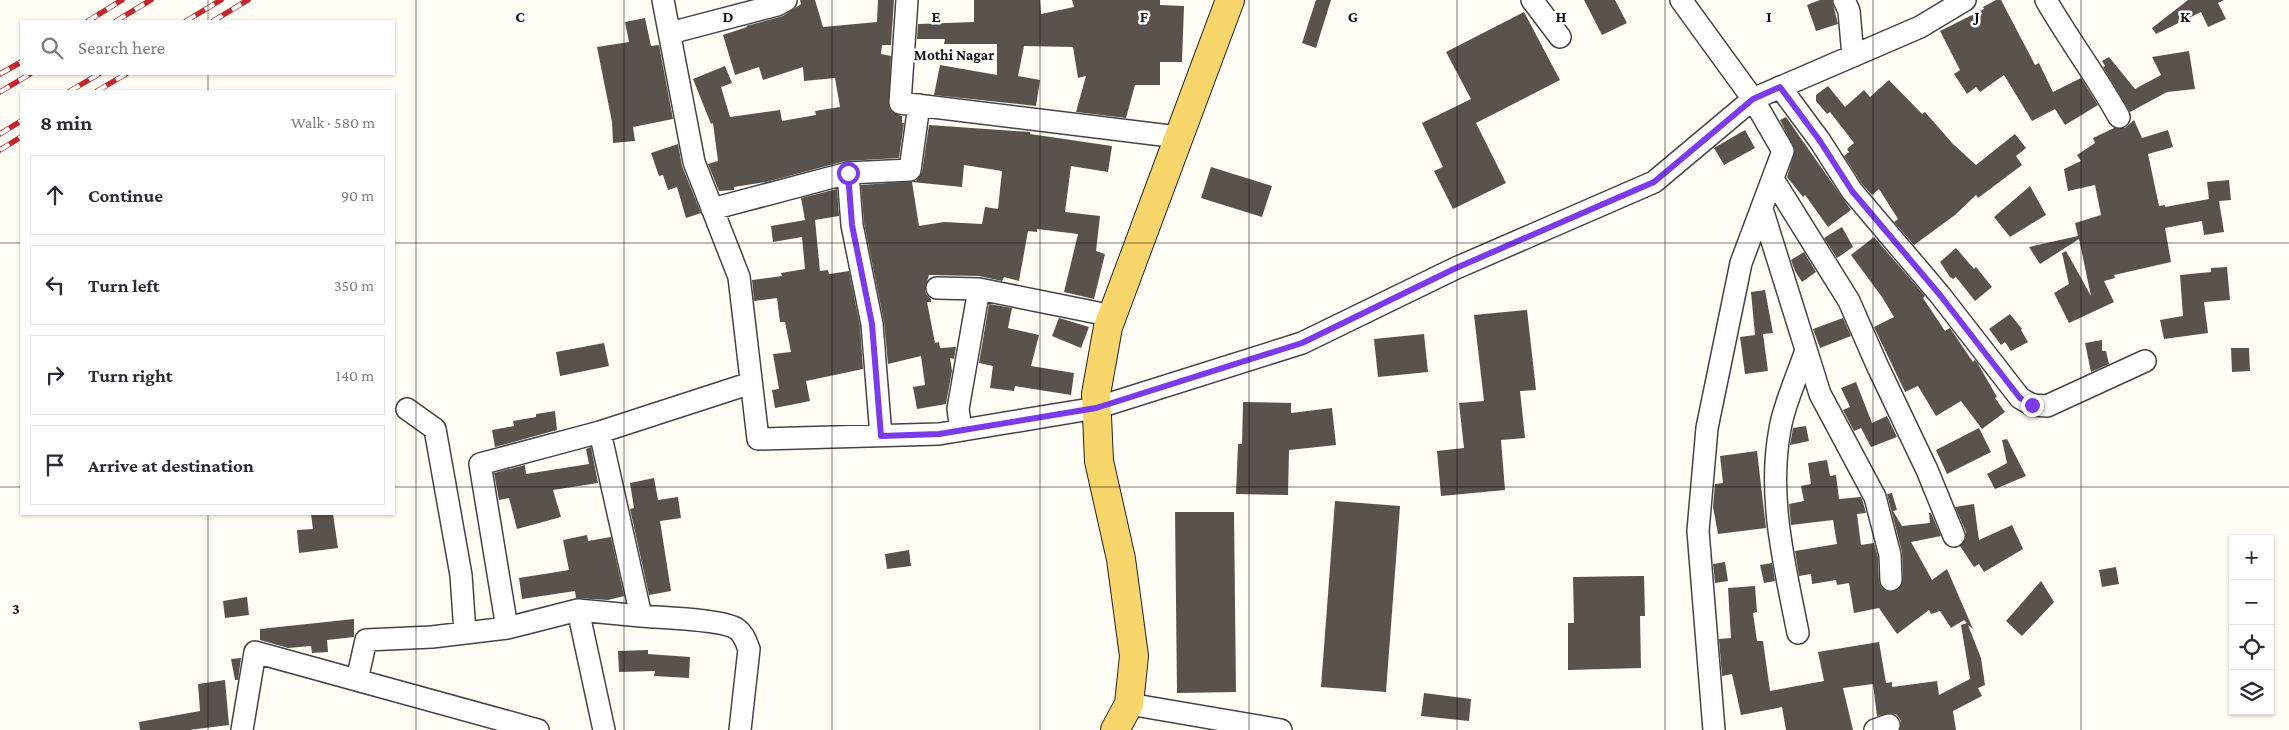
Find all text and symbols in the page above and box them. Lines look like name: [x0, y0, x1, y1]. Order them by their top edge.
text: C: [515, 8, 525, 25]
text: D: [722, 8, 734, 25]
text: E: [931, 8, 941, 25]
text: F: [1140, 8, 1149, 25]
text: G: [1348, 8, 1358, 25]
text: H: [1556, 8, 1567, 25]
text: I: [1766, 8, 1772, 25]
text: J: [1972, 8, 1980, 25]
text: K: [2180, 8, 2191, 25]
search box: [20, 20, 395, 75]
icon: search: [38, 34, 66, 62]
text: Search here: [78, 37, 165, 58]
district label: Mothi Nagar: [914, 47, 994, 63]
text: 8 min: [40, 111, 92, 135]
text: Walk · 580 m: [291, 114, 375, 131]
route start: [837, 162, 860, 185]
icon: ahead: [41, 181, 69, 209]
text: Continue: [88, 185, 163, 206]
text: 90 m: [341, 187, 374, 204]
icon: left: [41, 271, 69, 299]
text: Turn left: [88, 275, 160, 296]
text: 350 m: [334, 277, 374, 294]
icon: right: [41, 361, 69, 389]
text: Turn right: [88, 365, 173, 386]
text: 140 m: [336, 367, 374, 384]
route end: [2021, 394, 2044, 417]
icon: arrive: [41, 451, 69, 479]
text: Arrive at destination: [88, 455, 254, 476]
map controls: [2229, 535, 2274, 715]
button: +: [2229, 535, 2274, 580]
button: −: [2229, 580, 2274, 625]
text: 3: [12, 600, 20, 617]
button: locate: [2229, 625, 2274, 670]
button: layers: [2229, 670, 2274, 715]

